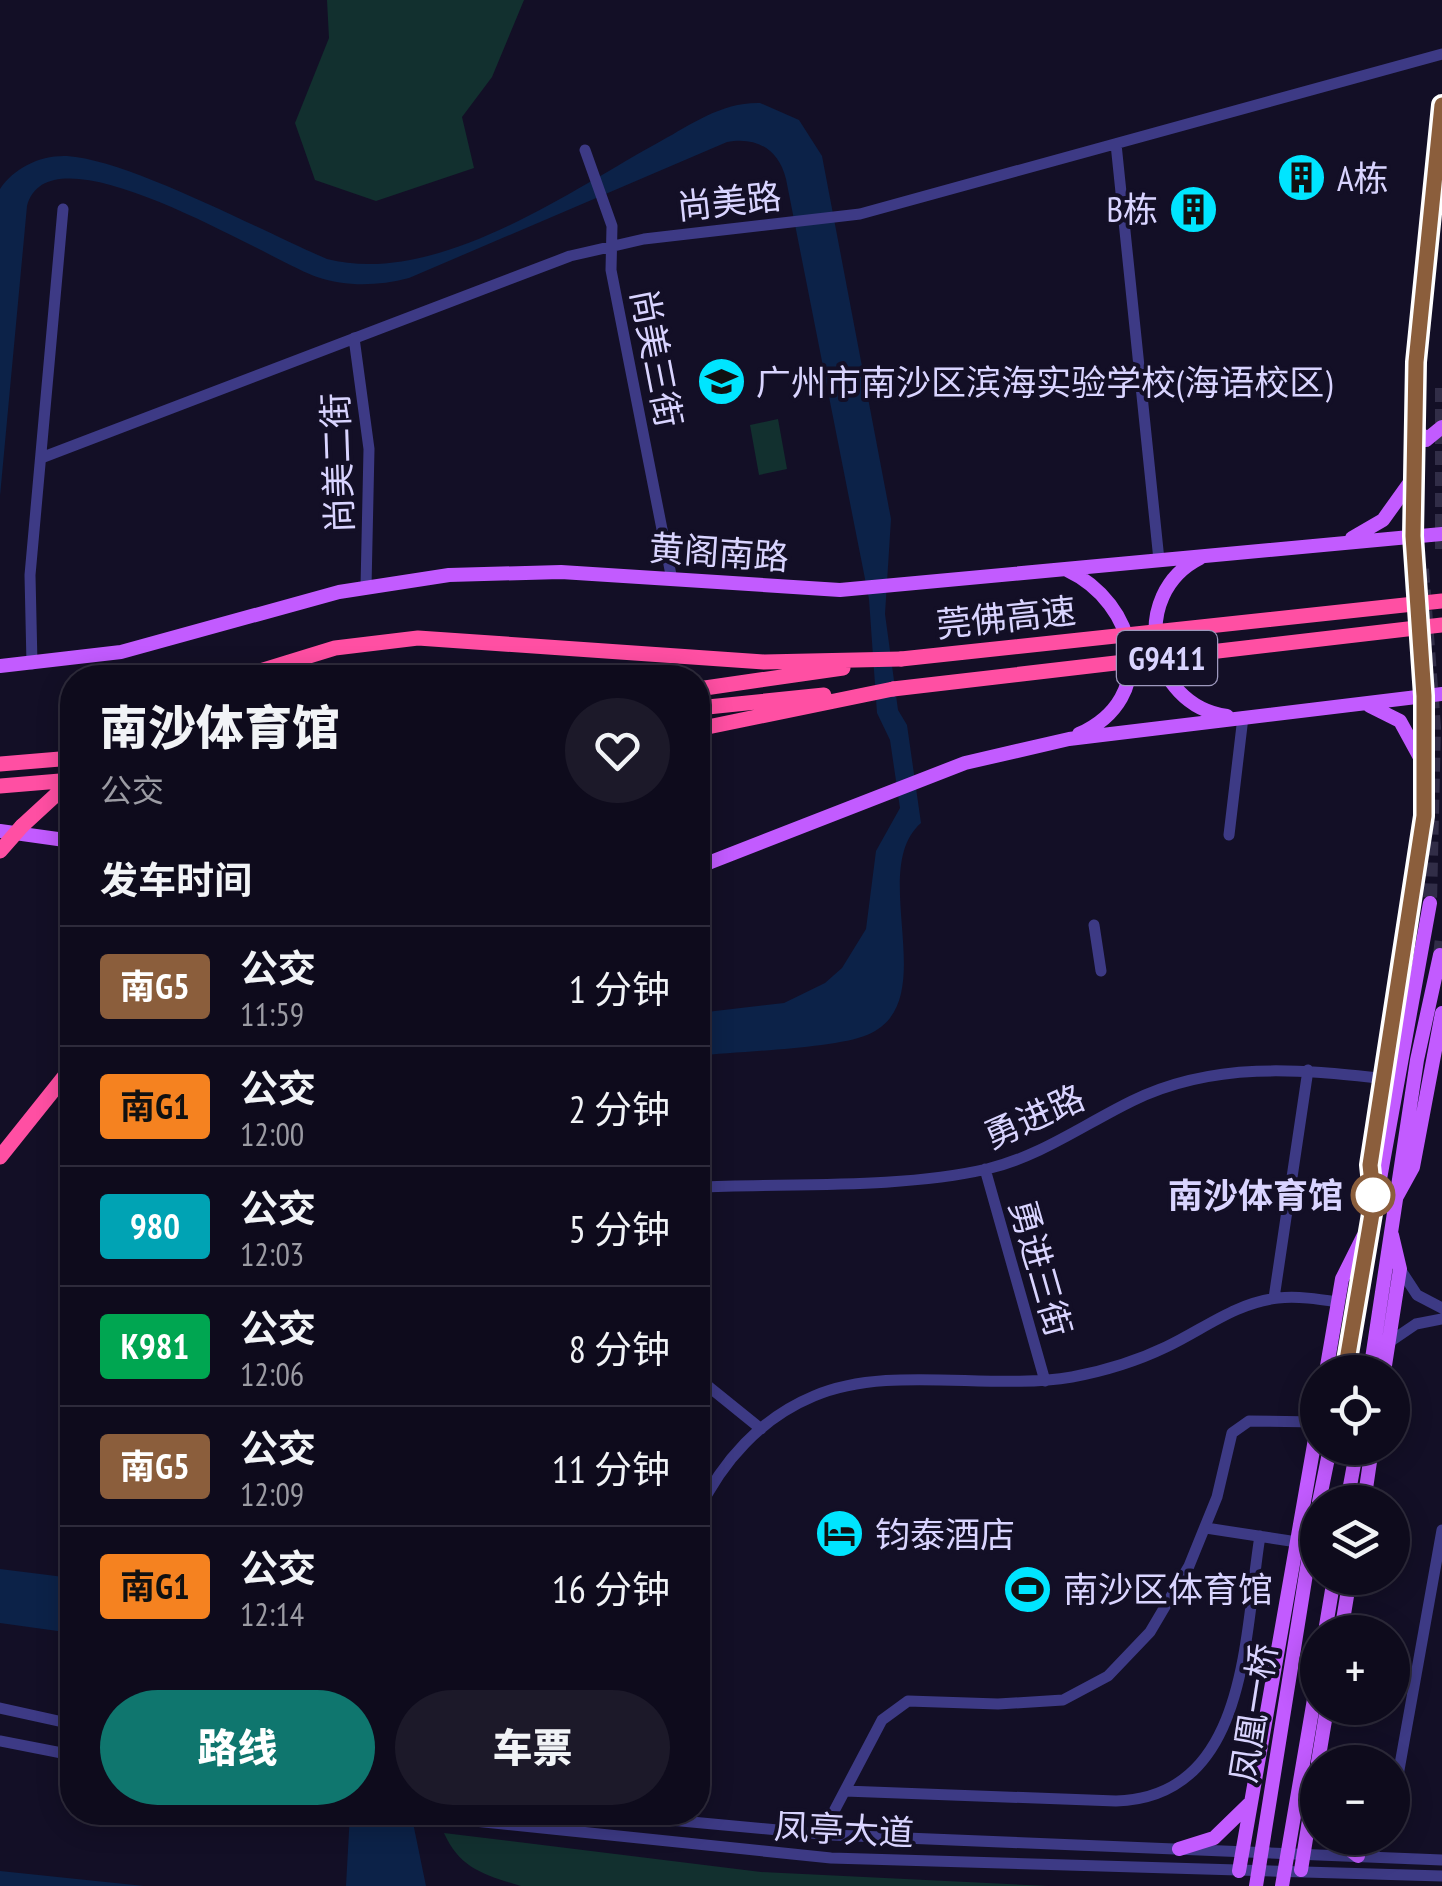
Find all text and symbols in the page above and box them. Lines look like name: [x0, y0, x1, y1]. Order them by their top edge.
building icon: A栋: [1276, 152, 1328, 204]
place label: A栋: [1337, 155, 1389, 201]
street label: 尚美路: [674, 173, 784, 229]
building icon: B栋: [1167, 183, 1219, 235]
place label: B栋: [1107, 186, 1158, 232]
street label: 尚美三街: [621, 285, 693, 431]
school or university icon: 广州市南沙区滨海实验学校(海语校区): [695, 356, 747, 408]
place label: 广州市南沙区滨海实验学校(海语校区): [756, 359, 1333, 405]
street label: 尚美二街: [312, 392, 362, 534]
street label: 黄阁南路: [648, 524, 790, 580]
street label: 莞佛高速: [934, 587, 1078, 647]
road number: G9411: [1117, 631, 1217, 685]
text: 南沙体育馆: [100, 696, 340, 758]
button: heart: [565, 698, 670, 803]
text: 公交: [100, 769, 164, 811]
text: 发车时间: [100, 855, 252, 904]
text: 公交: [240, 943, 316, 992]
text: 南G5: [120, 963, 190, 1009]
text: 1 分钟: [569, 964, 670, 1013]
text: 11:59: [240, 993, 304, 1035]
text: 公交: [240, 1063, 316, 1112]
street label: 勇进路: [977, 1074, 1091, 1158]
text: 南G1: [120, 1083, 190, 1129]
text: 2 分钟: [569, 1084, 670, 1133]
text: 12:00: [240, 1113, 304, 1155]
place label: 南沙体育馆: [1168, 1172, 1343, 1218]
marker: 南沙体育馆: [1352, 1174, 1394, 1216]
text: 公交: [240, 1183, 316, 1232]
street label: 勇进三街: [1000, 1194, 1082, 1342]
text: 980: [130, 1203, 180, 1249]
text: 5 分钟: [569, 1204, 670, 1253]
text: 12:03: [240, 1233, 304, 1275]
text: 公交: [240, 1303, 316, 1352]
text: K981: [121, 1323, 189, 1369]
text: 8 分钟: [569, 1324, 670, 1373]
text: 12:06: [240, 1353, 304, 1395]
map controls: [1300, 1355, 1410, 1855]
button: locate: [1300, 1355, 1410, 1465]
text: 公交: [240, 1423, 316, 1472]
text: 南G5: [120, 1443, 190, 1489]
text: 11 分钟: [552, 1444, 670, 1493]
text: 12:09: [240, 1473, 304, 1515]
button: layers: [1300, 1485, 1410, 1595]
hotel icon: 钧泰酒店: [814, 1508, 866, 1560]
place label: 钧泰酒店: [875, 1511, 1015, 1557]
text: 公交: [240, 1543, 316, 1592]
text: 南G1: [120, 1563, 190, 1609]
sports icon: 南沙区体育馆: [1002, 1563, 1054, 1615]
text: 16 分钟: [552, 1564, 670, 1613]
place label: 南沙区体育馆: [1063, 1566, 1273, 1612]
text: 12:14: [240, 1593, 304, 1635]
button: +: [1300, 1615, 1410, 1725]
street label: 凤凰一桥: [1219, 1640, 1287, 1786]
button: 路线: [100, 1690, 375, 1805]
button: 车票: [395, 1690, 670, 1805]
button: −: [1300, 1745, 1410, 1855]
street label: 凤亭大道: [773, 1802, 915, 1856]

